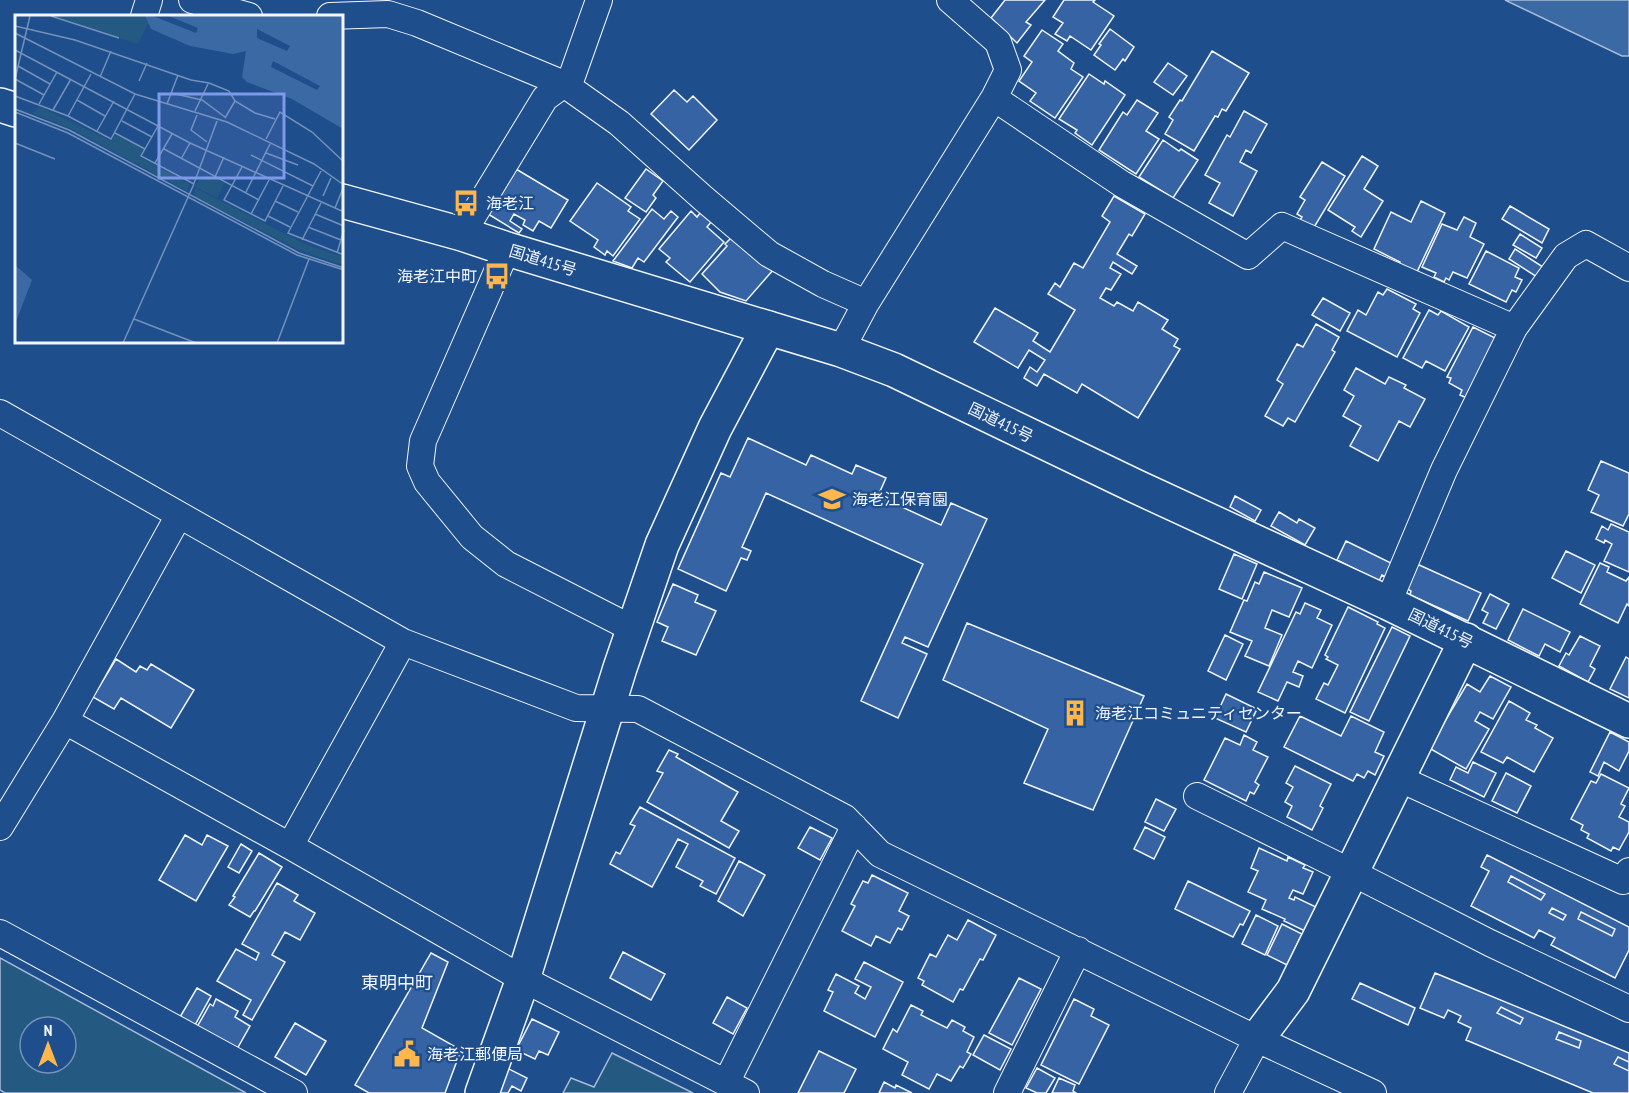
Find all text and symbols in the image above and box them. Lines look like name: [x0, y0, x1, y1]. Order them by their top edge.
inset map: [15, 15, 344, 344]
bus stop icon: 海老江: [451, 188, 481, 218]
place label: 海老江: [486, 193, 534, 213]
street label: 国道415号: [507, 240, 579, 280]
bus stop icon: 海老江中町: [482, 261, 512, 291]
place label: 海老江中町: [397, 266, 477, 286]
street label: 国道415号: [965, 398, 1037, 446]
school or university icon: 海老江保育園: [817, 484, 847, 514]
place label: 海老江保育園: [852, 489, 948, 509]
street label: 国道415号: [1405, 604, 1477, 652]
building icon: 海老江コミュニティセンター: [1060, 698, 1090, 728]
place label: 海老江コミュニティセンター: [1095, 703, 1302, 723]
district label: 東明中町: [361, 971, 433, 994]
north arrow: [18, 1015, 78, 1075]
text: N: [44, 1020, 52, 1040]
public building icon: 海老江郵便局: [392, 1039, 422, 1069]
place label: 海老江郵便局: [427, 1044, 523, 1064]

